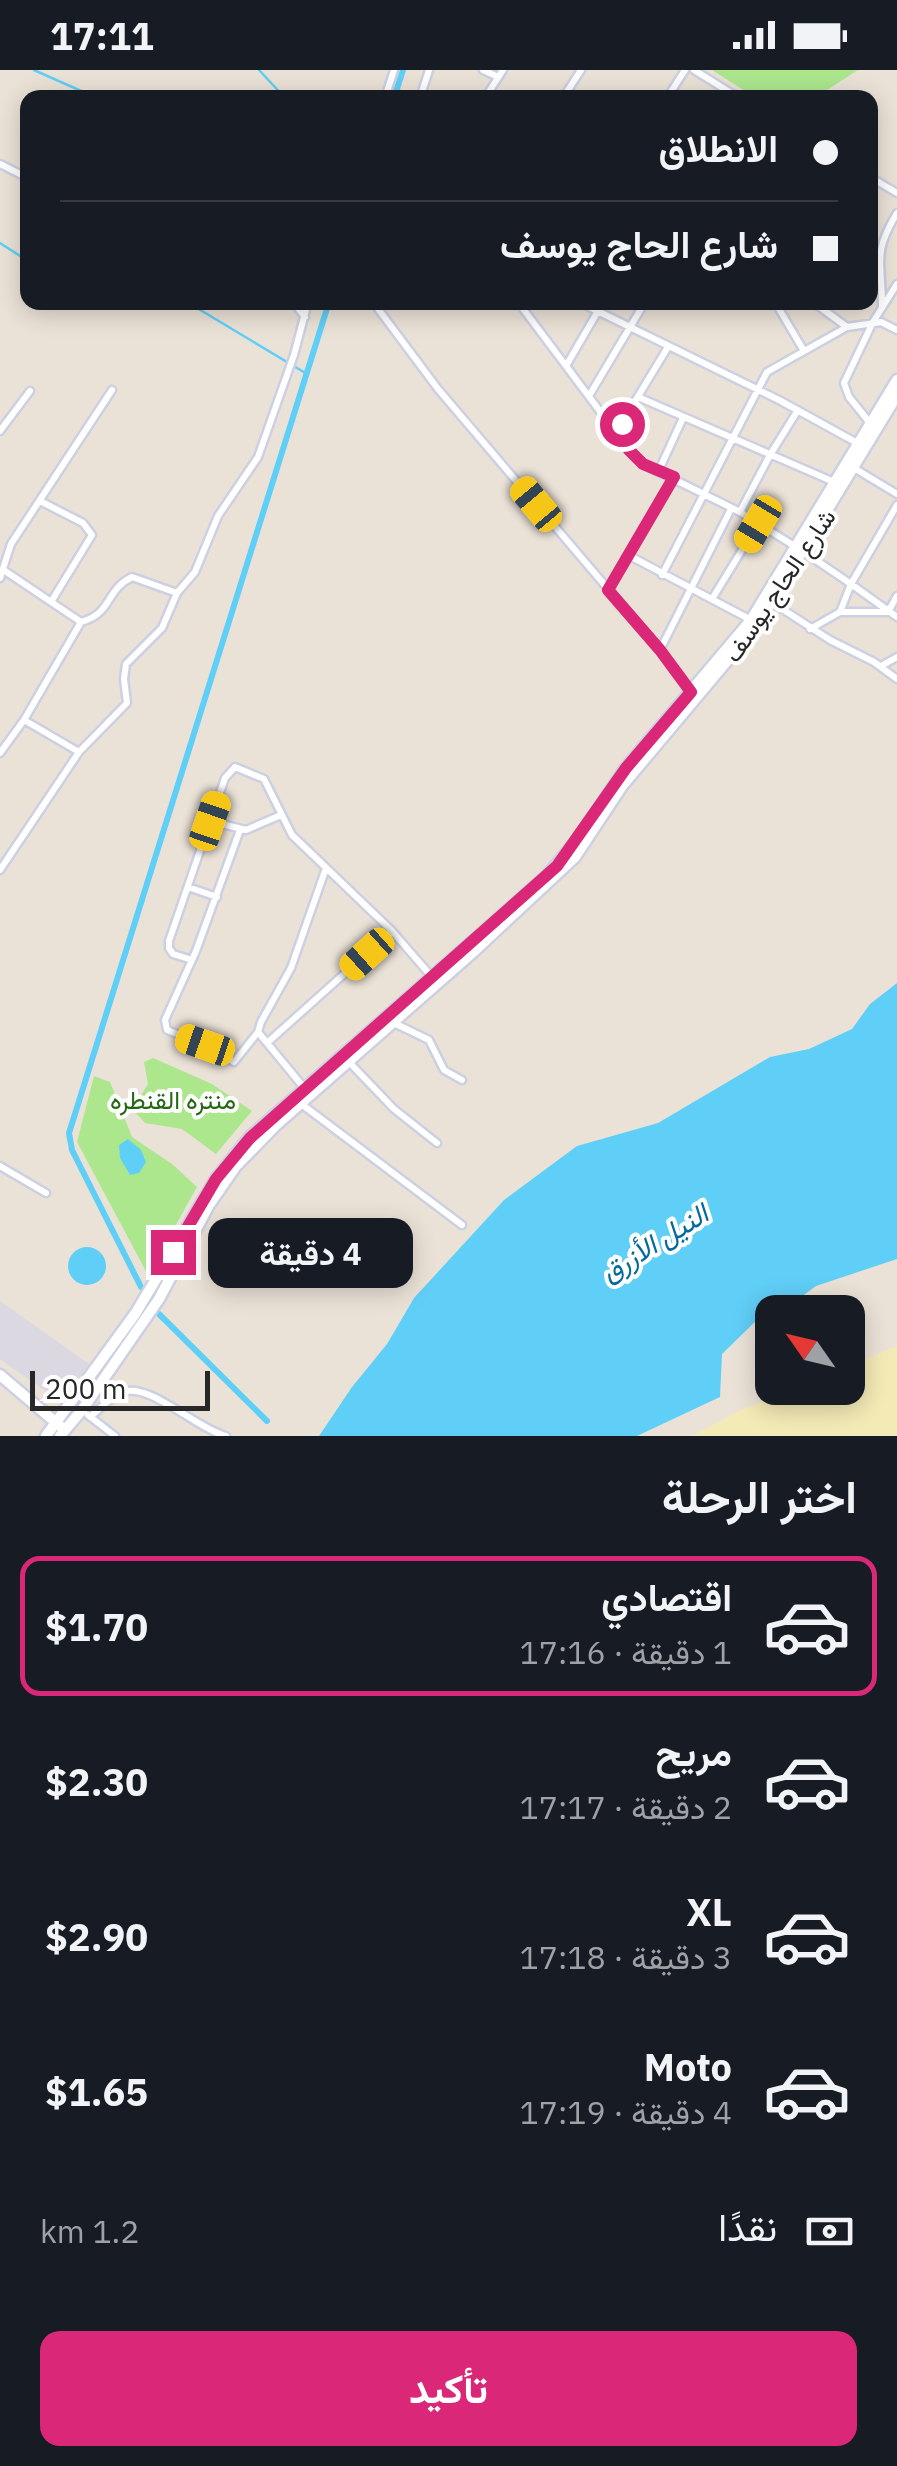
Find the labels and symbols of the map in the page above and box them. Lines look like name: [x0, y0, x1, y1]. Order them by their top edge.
route start: [600, 402, 645, 447]
car: [505, 471, 567, 537]
car: [730, 491, 786, 557]
street label: شارع الحاج يوسف: [715, 502, 843, 669]
car: [186, 788, 234, 854]
car: [335, 923, 399, 985]
car: [172, 1021, 238, 1069]
park label: منتره القنطره: [110, 1083, 236, 1116]
water label: النيل الأزرق: [593, 1193, 718, 1290]
callout: 4 دقيقة: [208, 1217, 413, 1287]
route end: [151, 1230, 196, 1275]
north arrow: [755, 1295, 865, 1405]
scale bar: [30, 1366, 210, 1410]

